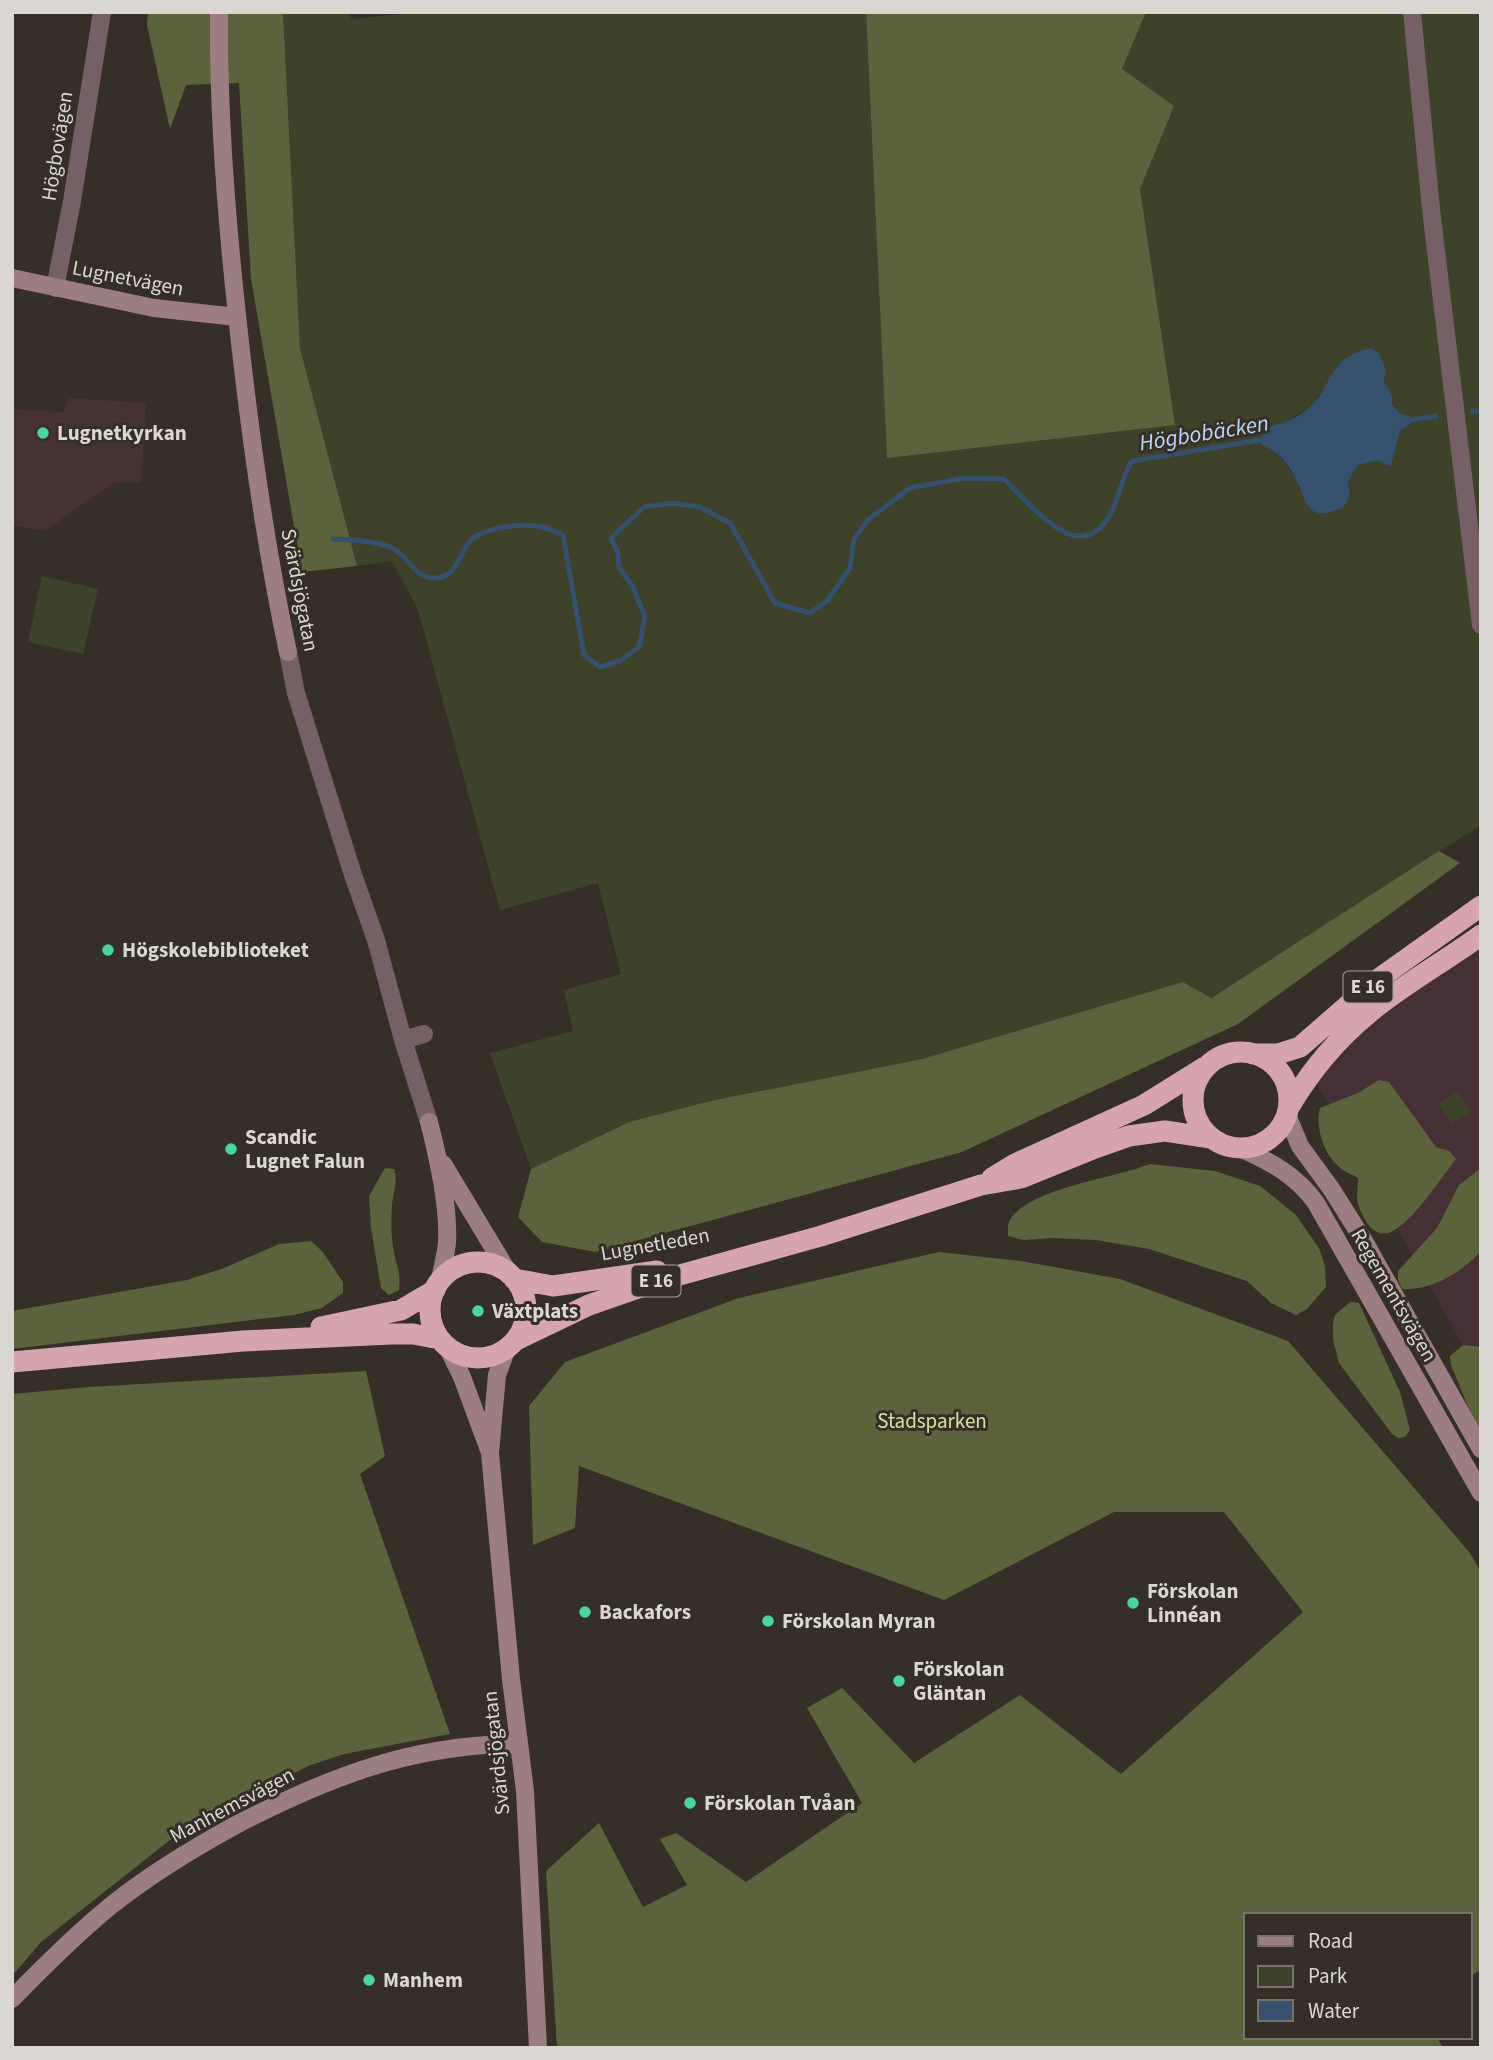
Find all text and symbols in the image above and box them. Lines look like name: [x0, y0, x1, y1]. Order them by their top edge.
street label: Högbovägen: [34, 89, 80, 203]
street label: Lugnetvägen: [70, 252, 186, 304]
water label: Högbobäcken: [1137, 406, 1271, 460]
place label: Lugnetkyrkan: [57, 418, 187, 448]
marker: Lugnetkyrkan: [35, 425, 51, 441]
street label: Svärdsjögatan: [273, 526, 327, 654]
place label: Högskolebiblioteket: [122, 935, 309, 965]
marker: Högskolebiblioteket: [100, 942, 116, 958]
road number: E 16: [1344, 972, 1392, 1002]
place label: Scandic Lugnet Falun: [245, 1122, 365, 1176]
marker: Scandic Lugnet Falun: [223, 1141, 239, 1157]
street label: Lugnetleden: [598, 1220, 712, 1268]
street label: Regementsvägen: [1344, 1223, 1444, 1367]
road number: E 16: [632, 1266, 680, 1296]
place label: Växtplats: [491, 1296, 578, 1326]
marker: Växtplats: [470, 1303, 486, 1319]
park label: Stadsparken: [877, 1406, 987, 1436]
place label: Förskolan Linnéan: [1147, 1576, 1238, 1630]
marker: Förskolan Linnéan: [1125, 1595, 1141, 1611]
place label: Backafors: [599, 1597, 691, 1627]
marker: Backafors: [577, 1604, 593, 1620]
place label: Förskolan Myran: [782, 1606, 935, 1636]
marker: Förskolan Myran: [760, 1613, 776, 1629]
place label: Förskolan Gläntan: [913, 1654, 1004, 1708]
marker: Förskolan Gläntan: [891, 1673, 907, 1689]
street label: Svärdsjögatan: [475, 1689, 517, 1817]
street label: Manhemsvägen: [164, 1759, 300, 1851]
place label: Förskolan Tvåan: [704, 1788, 856, 1818]
marker: Förskolan Tvåan: [682, 1795, 698, 1811]
legend: [1244, 1913, 1472, 2039]
text: Road: [1308, 1926, 1353, 1956]
text: Park: [1308, 1961, 1348, 1991]
place label: Manhem: [383, 1965, 463, 1995]
marker: Manhem: [361, 1972, 377, 1988]
text: Water: [1308, 1996, 1360, 2026]

